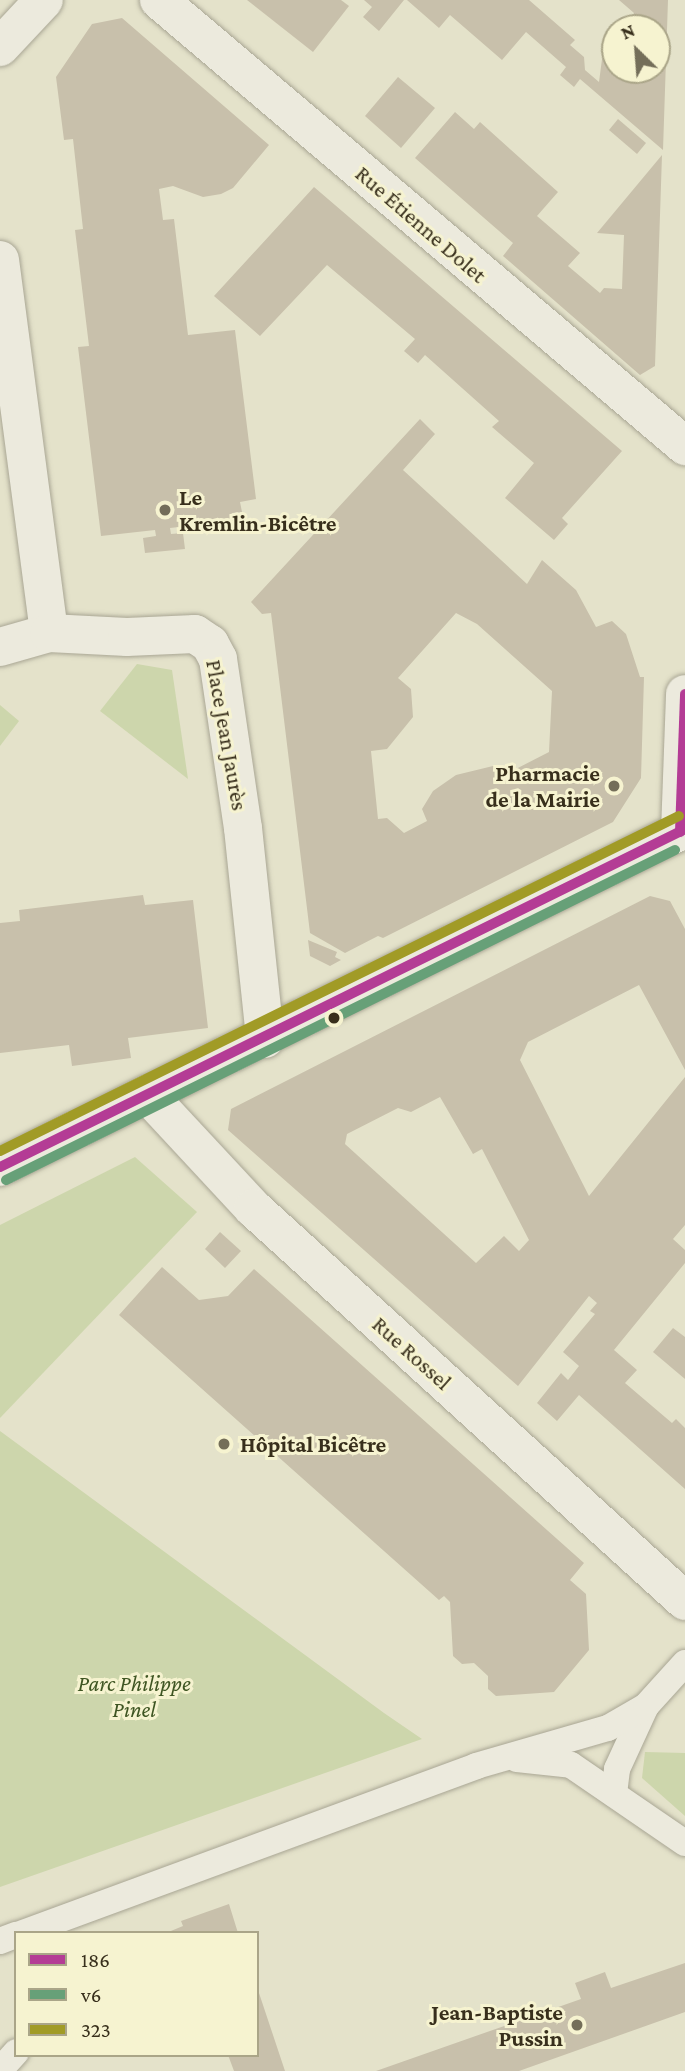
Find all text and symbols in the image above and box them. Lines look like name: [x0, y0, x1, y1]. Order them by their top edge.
north arrow: [601, 14, 671, 84]
text: N: [617, 19, 638, 44]
street label: Rue Étienne Dolet: [350, 160, 492, 288]
place label: Le Kremlin-Bicêtre: [179, 483, 337, 537]
marker: Le Kremlin-Bicêtre: [157, 502, 173, 518]
street label: Place Jean Jaurès: [200, 657, 254, 813]
place label: Pharmacie de la Mairie: [486, 759, 600, 813]
marker: Pharmacie de la Mairie: [606, 778, 622, 794]
unlabelled marker: [327, 1011, 341, 1025]
street label: Rue Rossel: [367, 1310, 457, 1396]
place label: Hôpital Bicêtre: [240, 1430, 386, 1458]
marker: Hôpital Bicêtre: [214, 1434, 234, 1454]
park label: Parc Philippe Pinel: [77, 1669, 191, 1723]
legend: [14, 1931, 259, 2057]
text: 186: [81, 1948, 110, 1972]
text: v6: [81, 1983, 101, 2007]
place label: Jean-Baptiste Pussin: [431, 1998, 563, 2052]
marker: Jean-Baptiste Pussin: [569, 2017, 585, 2033]
text: 323: [81, 2018, 111, 2042]

